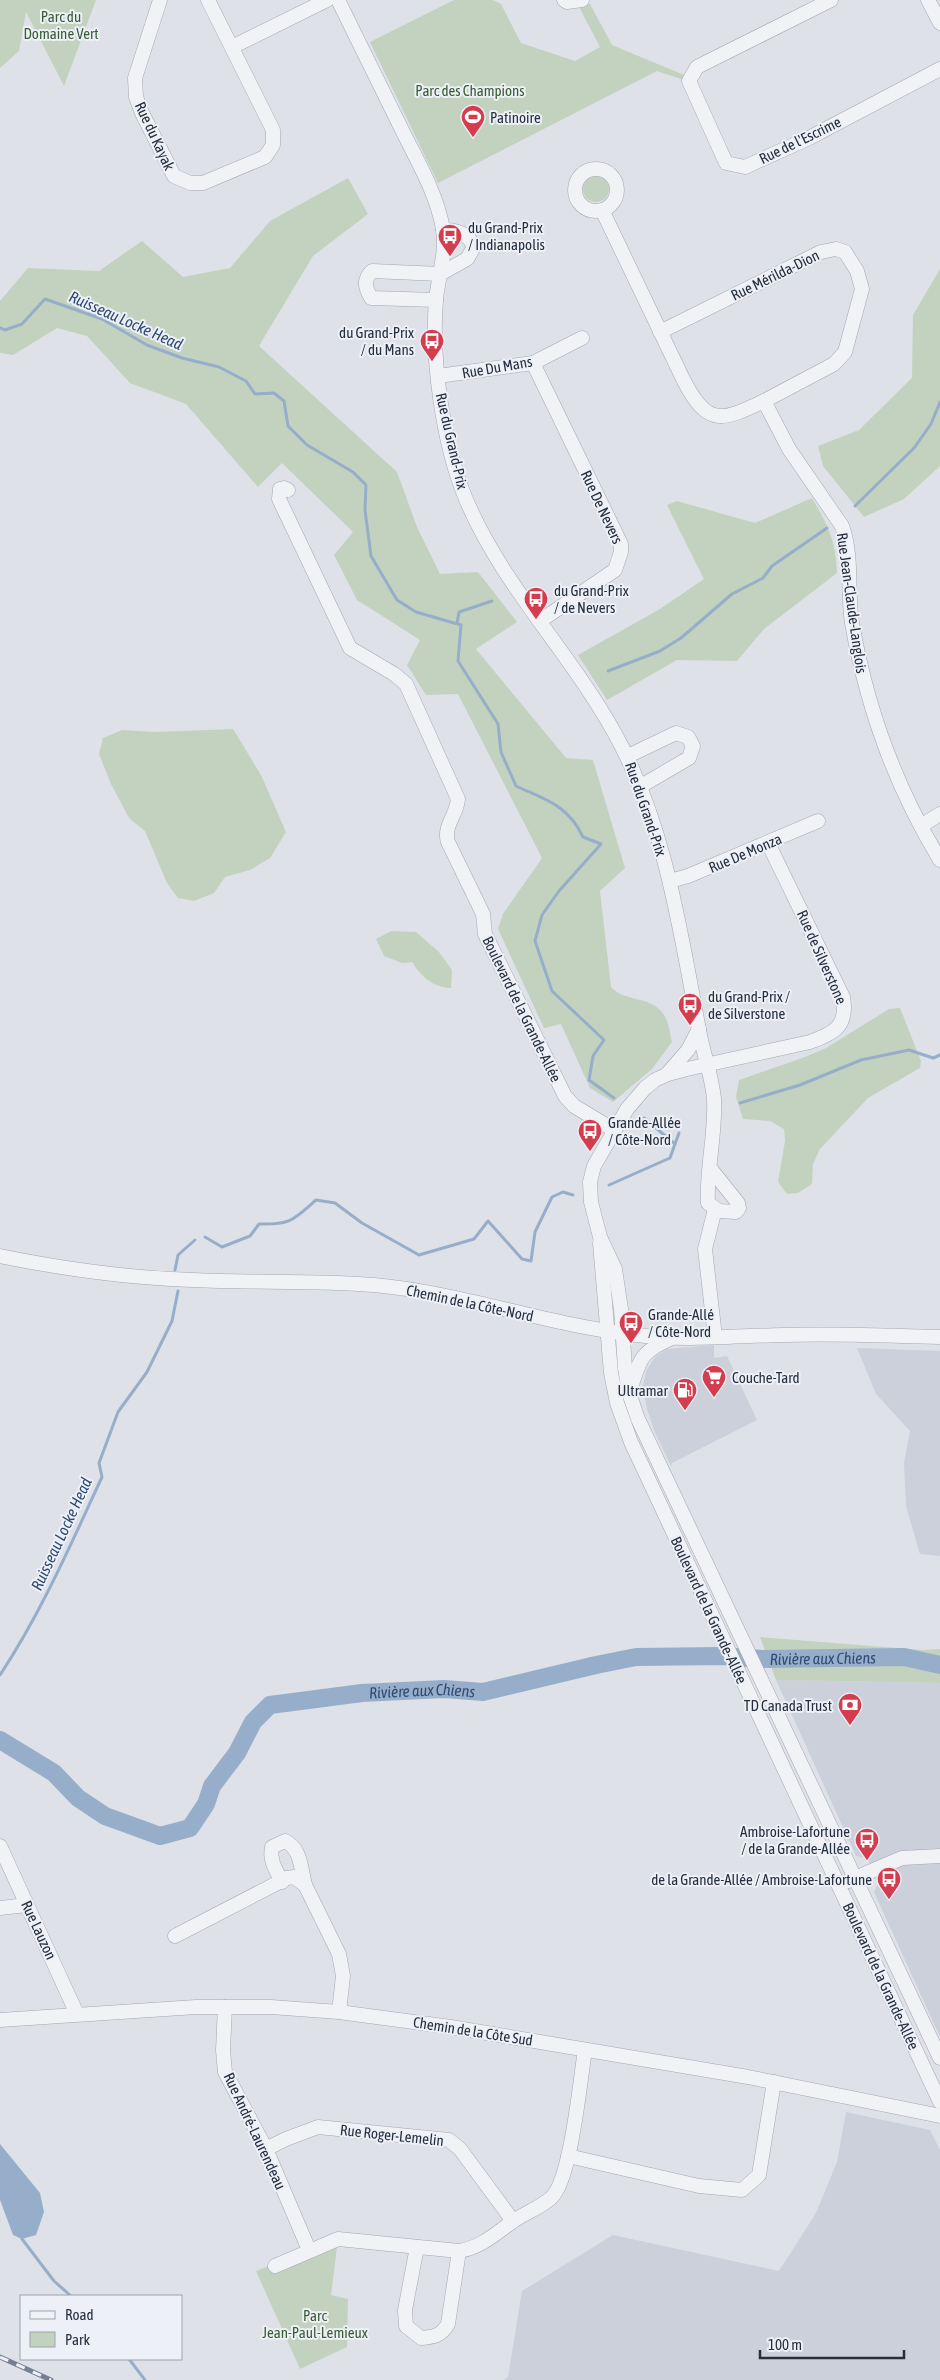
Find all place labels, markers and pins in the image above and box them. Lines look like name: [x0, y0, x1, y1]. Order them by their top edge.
sports icon: Patinoire: [460, 104, 486, 138]
place label: Patinoire: [490, 109, 541, 126]
place label: du Grand-Prix / Indianapolis: [468, 219, 545, 253]
bus stop icon: du Grand-Prix / Indianapolis: [437, 223, 463, 257]
place label: du Grand-Prix / du Mans: [339, 324, 414, 358]
bus stop icon: du Grand-Prix / du Mans: [419, 328, 445, 362]
place label: du Grand-Prix / de Nevers: [554, 582, 629, 616]
bus stop icon: du Grand-Prix / de Nevers: [523, 586, 549, 620]
place label: du Grand-Prix / de Silverstone: [708, 988, 790, 1022]
bus stop icon: du Grand-Prix / de Silverstone: [677, 992, 703, 1026]
place label: Grande-Allée / Côte-Nord: [608, 1114, 681, 1148]
bus stop icon: Grande-Allée / Côte-Nord: [577, 1118, 603, 1152]
place label: Grande-Allé / Côte-Nord: [648, 1306, 714, 1340]
bus stop icon: Grande-Allé / Côte-Nord: [618, 1310, 644, 1344]
supermarket icon: Couche-Tard: [701, 1364, 727, 1398]
place label: Couche-Tard: [732, 1369, 800, 1386]
fuel station icon: Ultramar: [672, 1377, 698, 1411]
place label: Ultramar: [618, 1382, 669, 1399]
bank icon: TD Canada Trust: [837, 1692, 863, 1726]
place label: TD Canada Trust: [744, 1697, 832, 1714]
place label: Ambroise-Lafortune / de la Grande-Allée: [740, 1823, 850, 1857]
bus stop icon: Ambroise-Lafortune / de la Grande-Allée: [854, 1827, 880, 1861]
bus stop icon: de la Grande-Allée / Ambroise-Lafortune: [876, 1866, 902, 1900]
place label: de la Grande-Allée / Ambroise-Lafortune: [651, 1871, 872, 1888]

